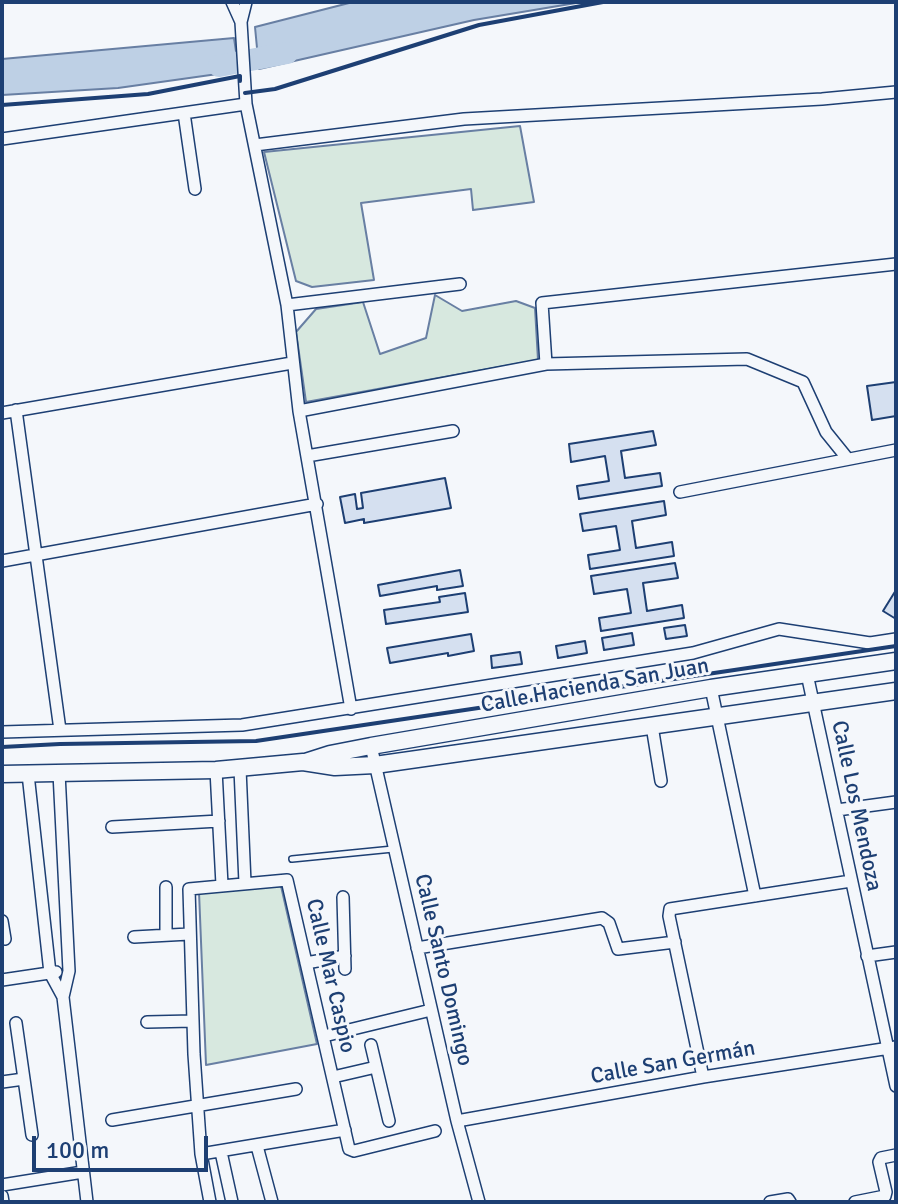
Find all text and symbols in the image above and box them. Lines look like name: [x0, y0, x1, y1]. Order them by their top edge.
street label: Calle Hacienda San Juan: [479, 653, 711, 719]
street label: Calle Los Mendoza: [825, 718, 887, 894]
street label: Calle Santo Domingo: [408, 872, 478, 1068]
street label: Calle Mar Caspio: [299, 896, 361, 1056]
street label: Calle San Germán: [589, 1036, 757, 1090]
scale bar: [36, 1120, 212, 1170]
text: 100 m: [46, 1135, 109, 1165]

